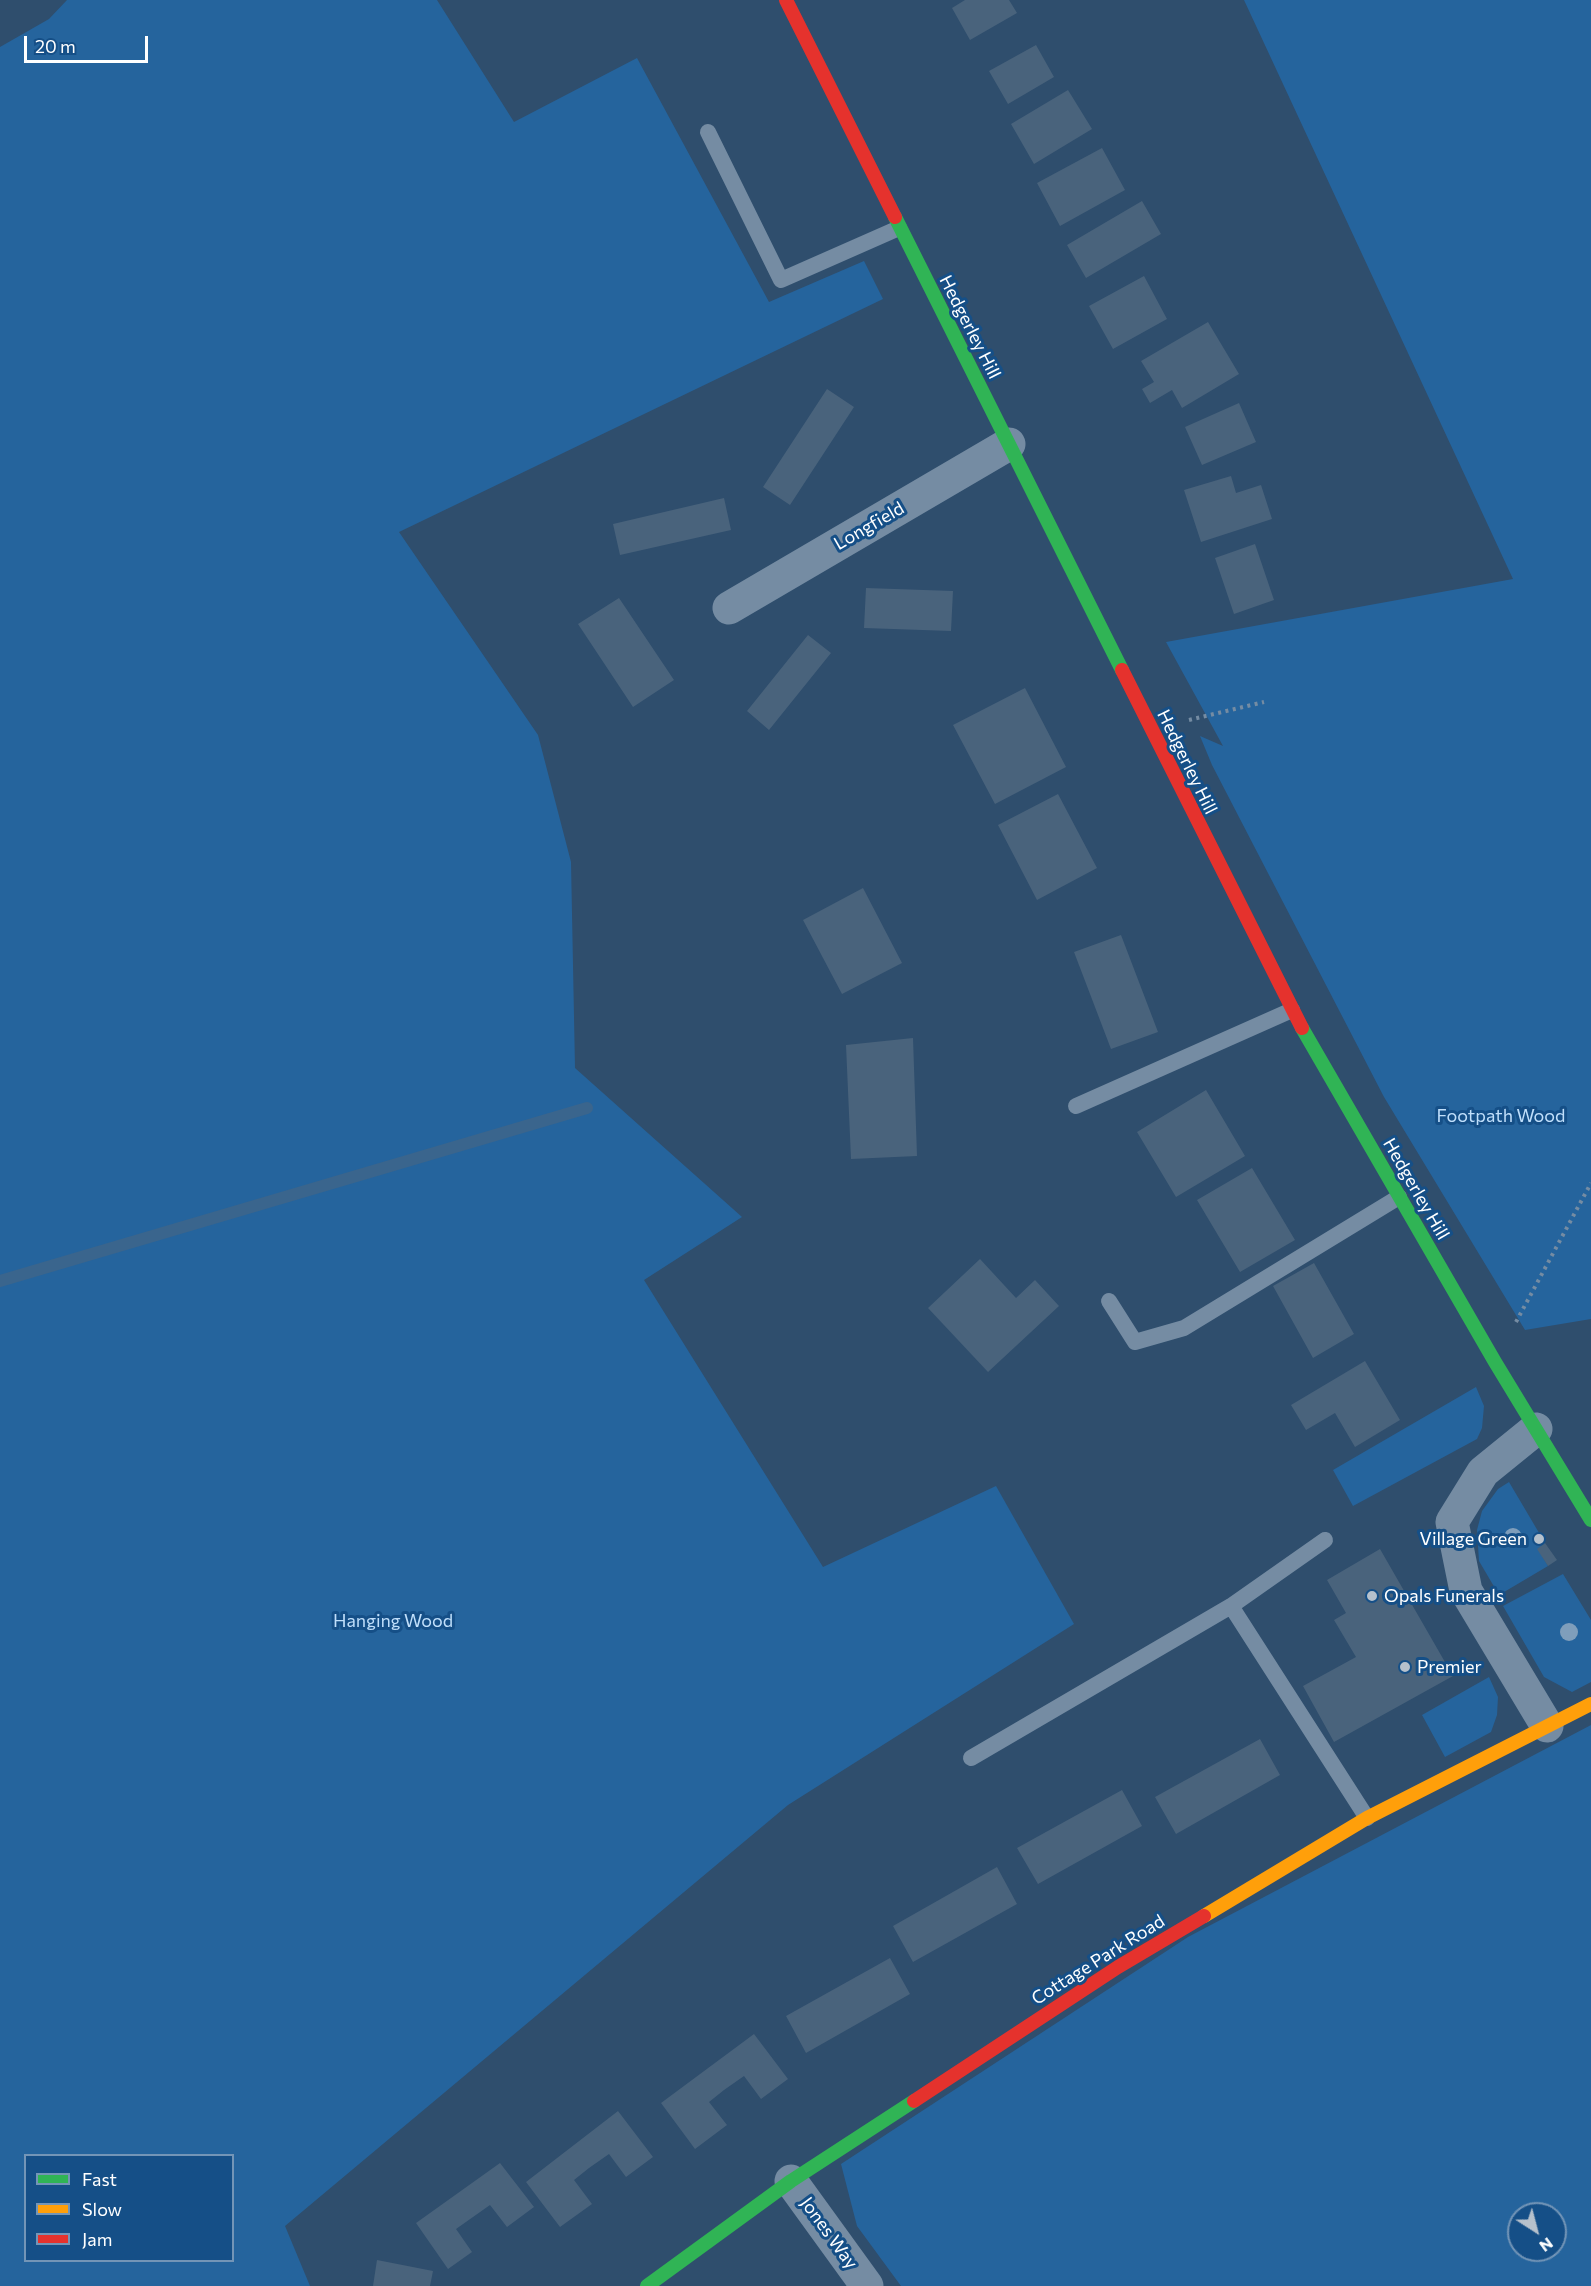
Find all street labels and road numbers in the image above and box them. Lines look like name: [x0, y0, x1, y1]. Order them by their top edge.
street label: Hedgerley Hill: [935, 272, 1005, 382]
street label: Longfield: [830, 497, 908, 555]
street label: Hedgerley Hill: [1152, 706, 1222, 818]
street label: Hedgerley Hill: [1378, 1134, 1454, 1244]
street label: Cottage Park Road: [1027, 1910, 1169, 2010]
street label: Jones Way: [796, 2193, 862, 2273]

